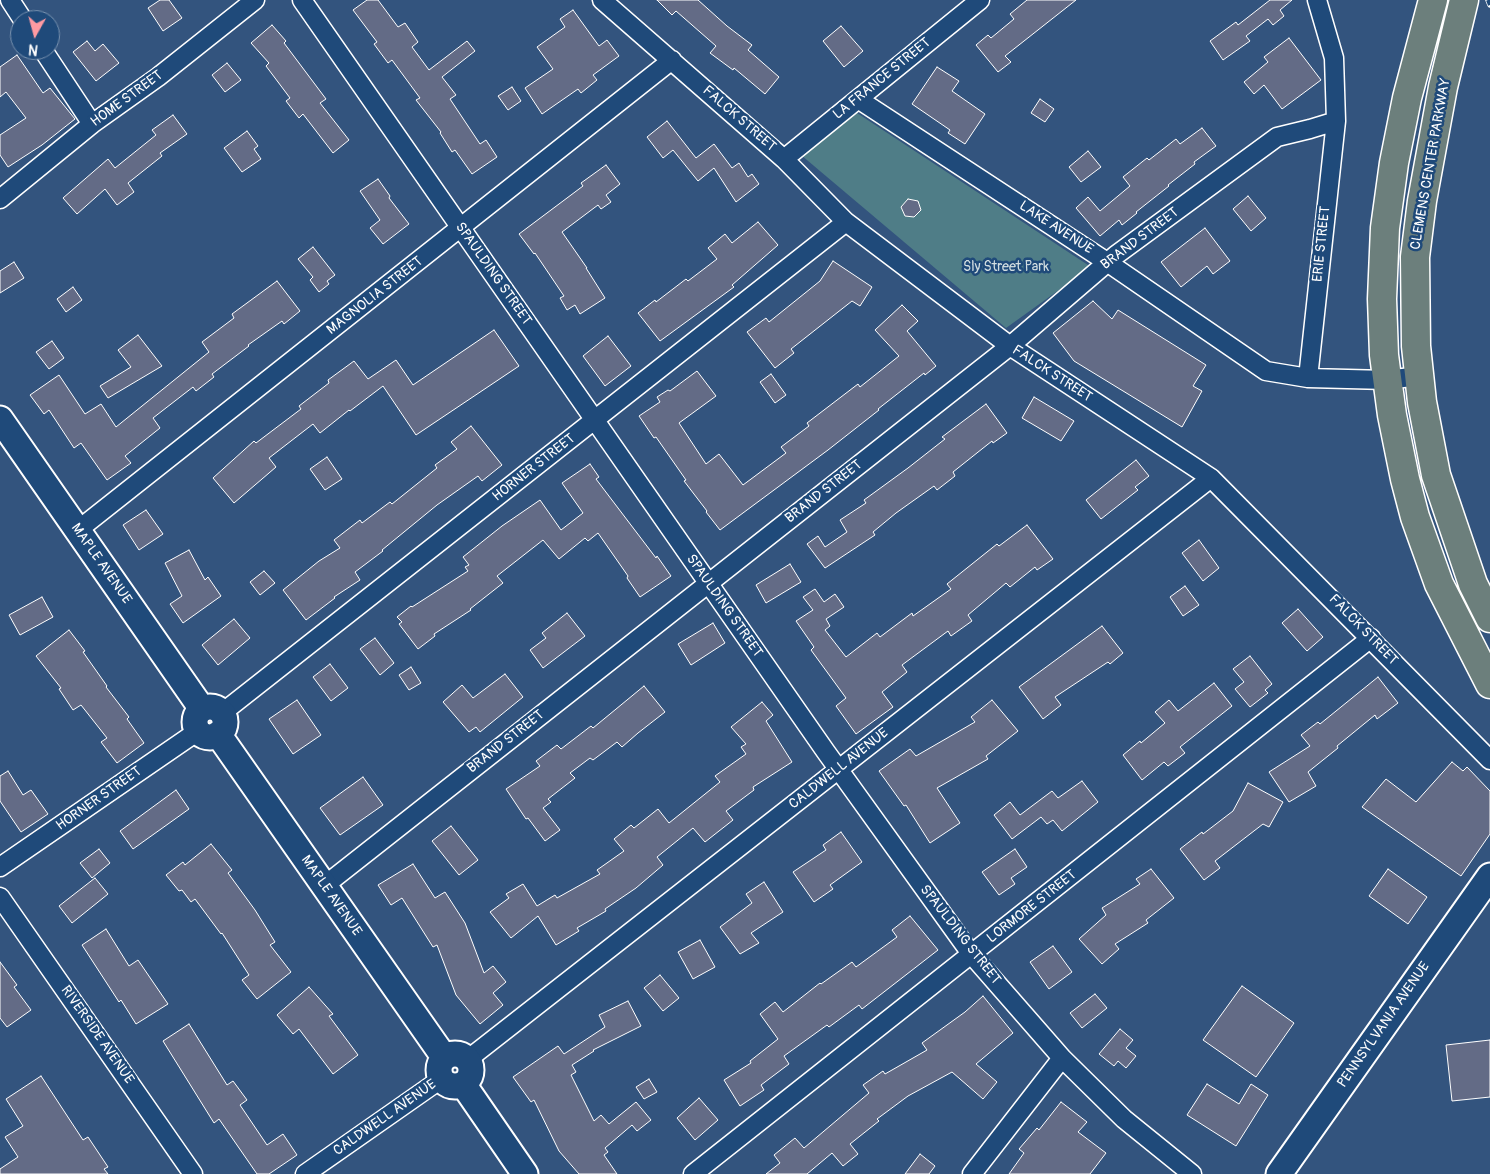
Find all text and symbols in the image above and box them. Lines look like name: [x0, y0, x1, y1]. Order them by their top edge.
north arrow: [10, 10, 60, 60]
street label: LA FRANCE STREET: [830, 35, 934, 123]
text: N: [27, 40, 39, 58]
street label: HOME STREET: [88, 67, 166, 131]
street label: CLEMENS CENTER PARKWAY: [1408, 77, 1454, 251]
street label: FALCK STREET: [699, 83, 779, 155]
street label: LAKE AVENUE: [1016, 198, 1096, 258]
street label: BRAND STREET: [1098, 204, 1182, 274]
street label: ERIE STREET: [1310, 205, 1334, 283]
street label: SPAULDING STREET: [451, 219, 535, 329]
street label: MAGNOLIA STREET: [324, 253, 426, 339]
park label: Sly Street Park: [963, 259, 1049, 275]
street label: FALCK STREET: [1009, 342, 1095, 406]
street label: HORNER STREET: [489, 431, 579, 505]
street label: BRAND STREET: [782, 457, 866, 527]
street label: MAPLE AVENUE: [67, 521, 135, 607]
street label: SPAULDING STREET: [682, 551, 766, 661]
street label: FALCK STREET: [1325, 591, 1401, 669]
street label: BRAND STREET: [464, 707, 548, 777]
street label: CALDWELL AVENUE: [786, 725, 892, 813]
street label: HORNER STREET: [53, 763, 145, 835]
street label: MAPLE AVENUE: [297, 853, 365, 939]
street label: LORMORE STREET: [984, 867, 1080, 947]
street label: SPAULDING STREET: [916, 882, 1004, 988]
street label: PENNSYLVANIA AVENUE: [1334, 959, 1434, 1091]
street label: RIVERSIDE AVENUE: [57, 983, 137, 1087]
street label: CALDWELL AVENUE: [330, 1076, 440, 1160]

